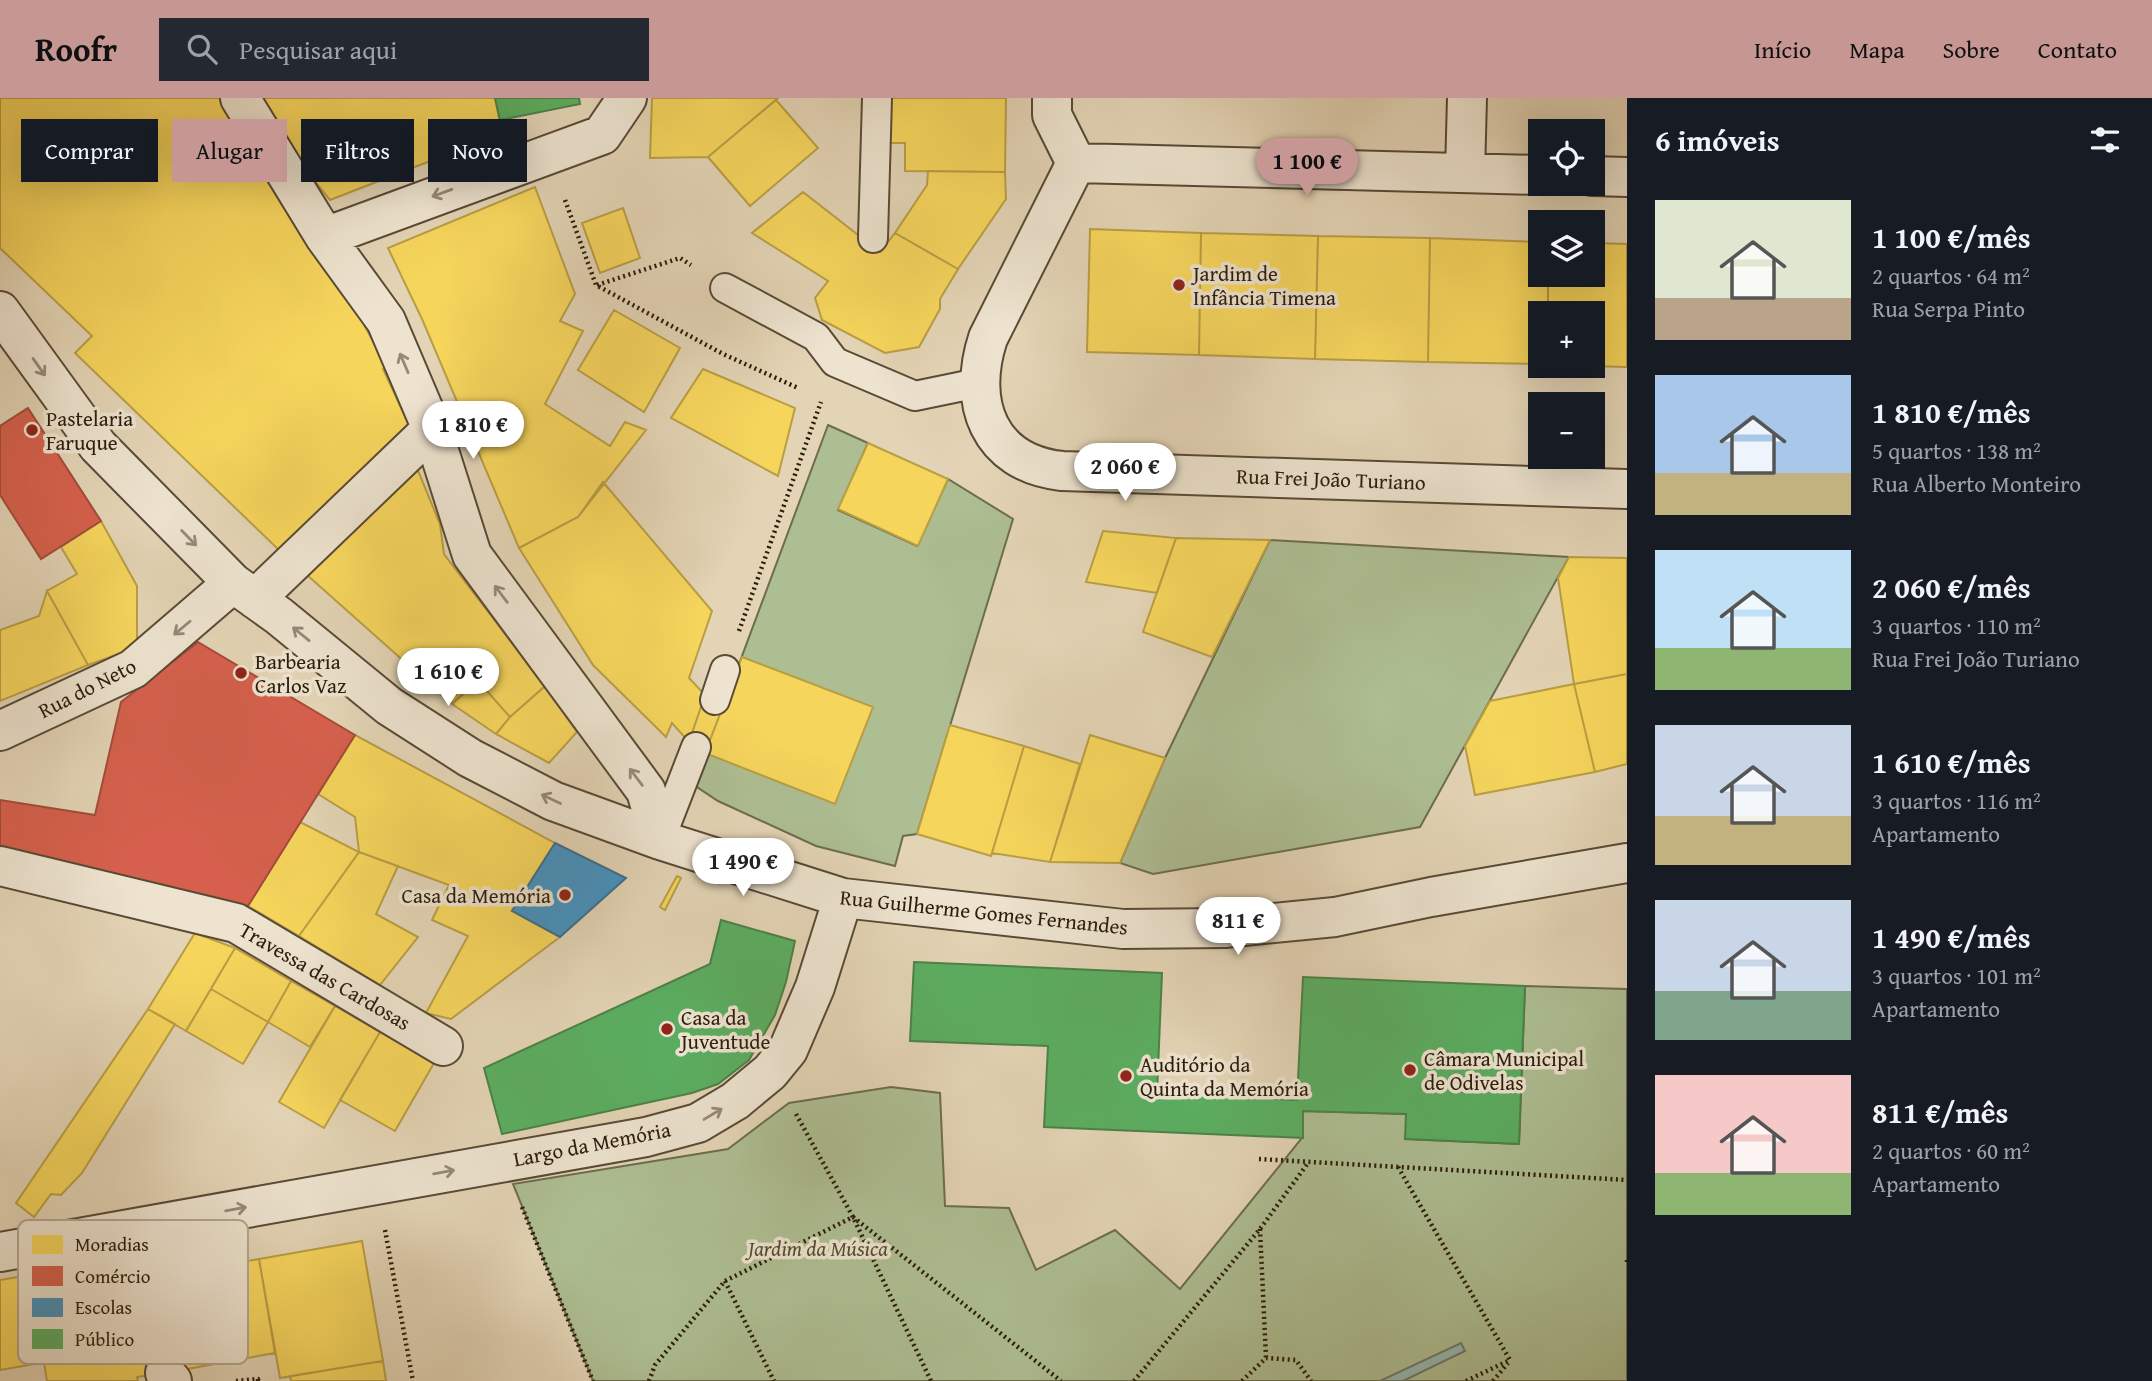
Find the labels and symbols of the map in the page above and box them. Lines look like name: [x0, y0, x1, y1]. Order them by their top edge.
pin: 1 100 €: [1242, 139, 1372, 198]
one-way arrow: [431, 188, 453, 200]
place label: Jardim de Infância Timena: [1190, 258, 1336, 313]
marker: Jardim de Infância Timena: [1171, 277, 1187, 293]
one-way arrow: [397, 353, 410, 375]
one-way arrow: [32, 357, 46, 376]
pin: 1 810 €: [408, 402, 538, 461]
place label: Pastelaria Faruque: [46, 403, 133, 458]
marker: Pastelaria Faruque: [24, 422, 40, 438]
pin: 2 060 €: [1060, 444, 1190, 503]
street label: Rua Frei João Turiano: [1236, 460, 1426, 498]
one-way arrow: [180, 529, 197, 546]
one-way arrow: [493, 585, 508, 604]
one-way arrow: [173, 620, 191, 636]
one-way arrow: [292, 626, 310, 641]
place label: Barbearia Carlos Vaz: [255, 646, 346, 701]
pin: 1 610 €: [383, 648, 513, 708]
street label: Rua do Neto: [33, 650, 141, 726]
marker: Barbearia Carlos Vaz: [233, 665, 249, 681]
one-way arrow: [629, 768, 643, 787]
one-way arrow: [540, 792, 562, 805]
pin: 1 490 €: [678, 838, 808, 898]
place label: Casa da Memória: [402, 880, 551, 911]
street label: Rua Guilherme Gomes Fernandes: [838, 881, 1130, 943]
marker: Casa da Memória: [557, 887, 573, 903]
pin: 811 €: [1189, 898, 1287, 957]
street label: Travessa das Cardosas: [234, 914, 416, 1038]
place label: Casa da Juventude: [678, 1002, 771, 1057]
marker: Casa da Juventude: [659, 1021, 675, 1037]
place label: Câmara Municipal de Odivelas: [1424, 1043, 1584, 1098]
place label: Auditório da Quinta da Memória: [1140, 1049, 1309, 1104]
marker: Câmara Municipal de Odivelas: [1402, 1062, 1418, 1078]
marker: Auditório da Quinta da Memória: [1118, 1068, 1134, 1084]
one-way arrow: [703, 1106, 723, 1120]
street label: Largo da Memória: [511, 1114, 673, 1174]
one-way arrow: [432, 1165, 455, 1178]
one-way arrow: [224, 1202, 247, 1215]
legend: [18, 1220, 248, 1364]
text: Moradias: [75, 1230, 149, 1258]
park label: Jardim da Música: [745, 1233, 888, 1264]
text: Comércio: [75, 1262, 150, 1290]
text: Escolas: [75, 1293, 132, 1321]
text: Público: [75, 1325, 134, 1353]

